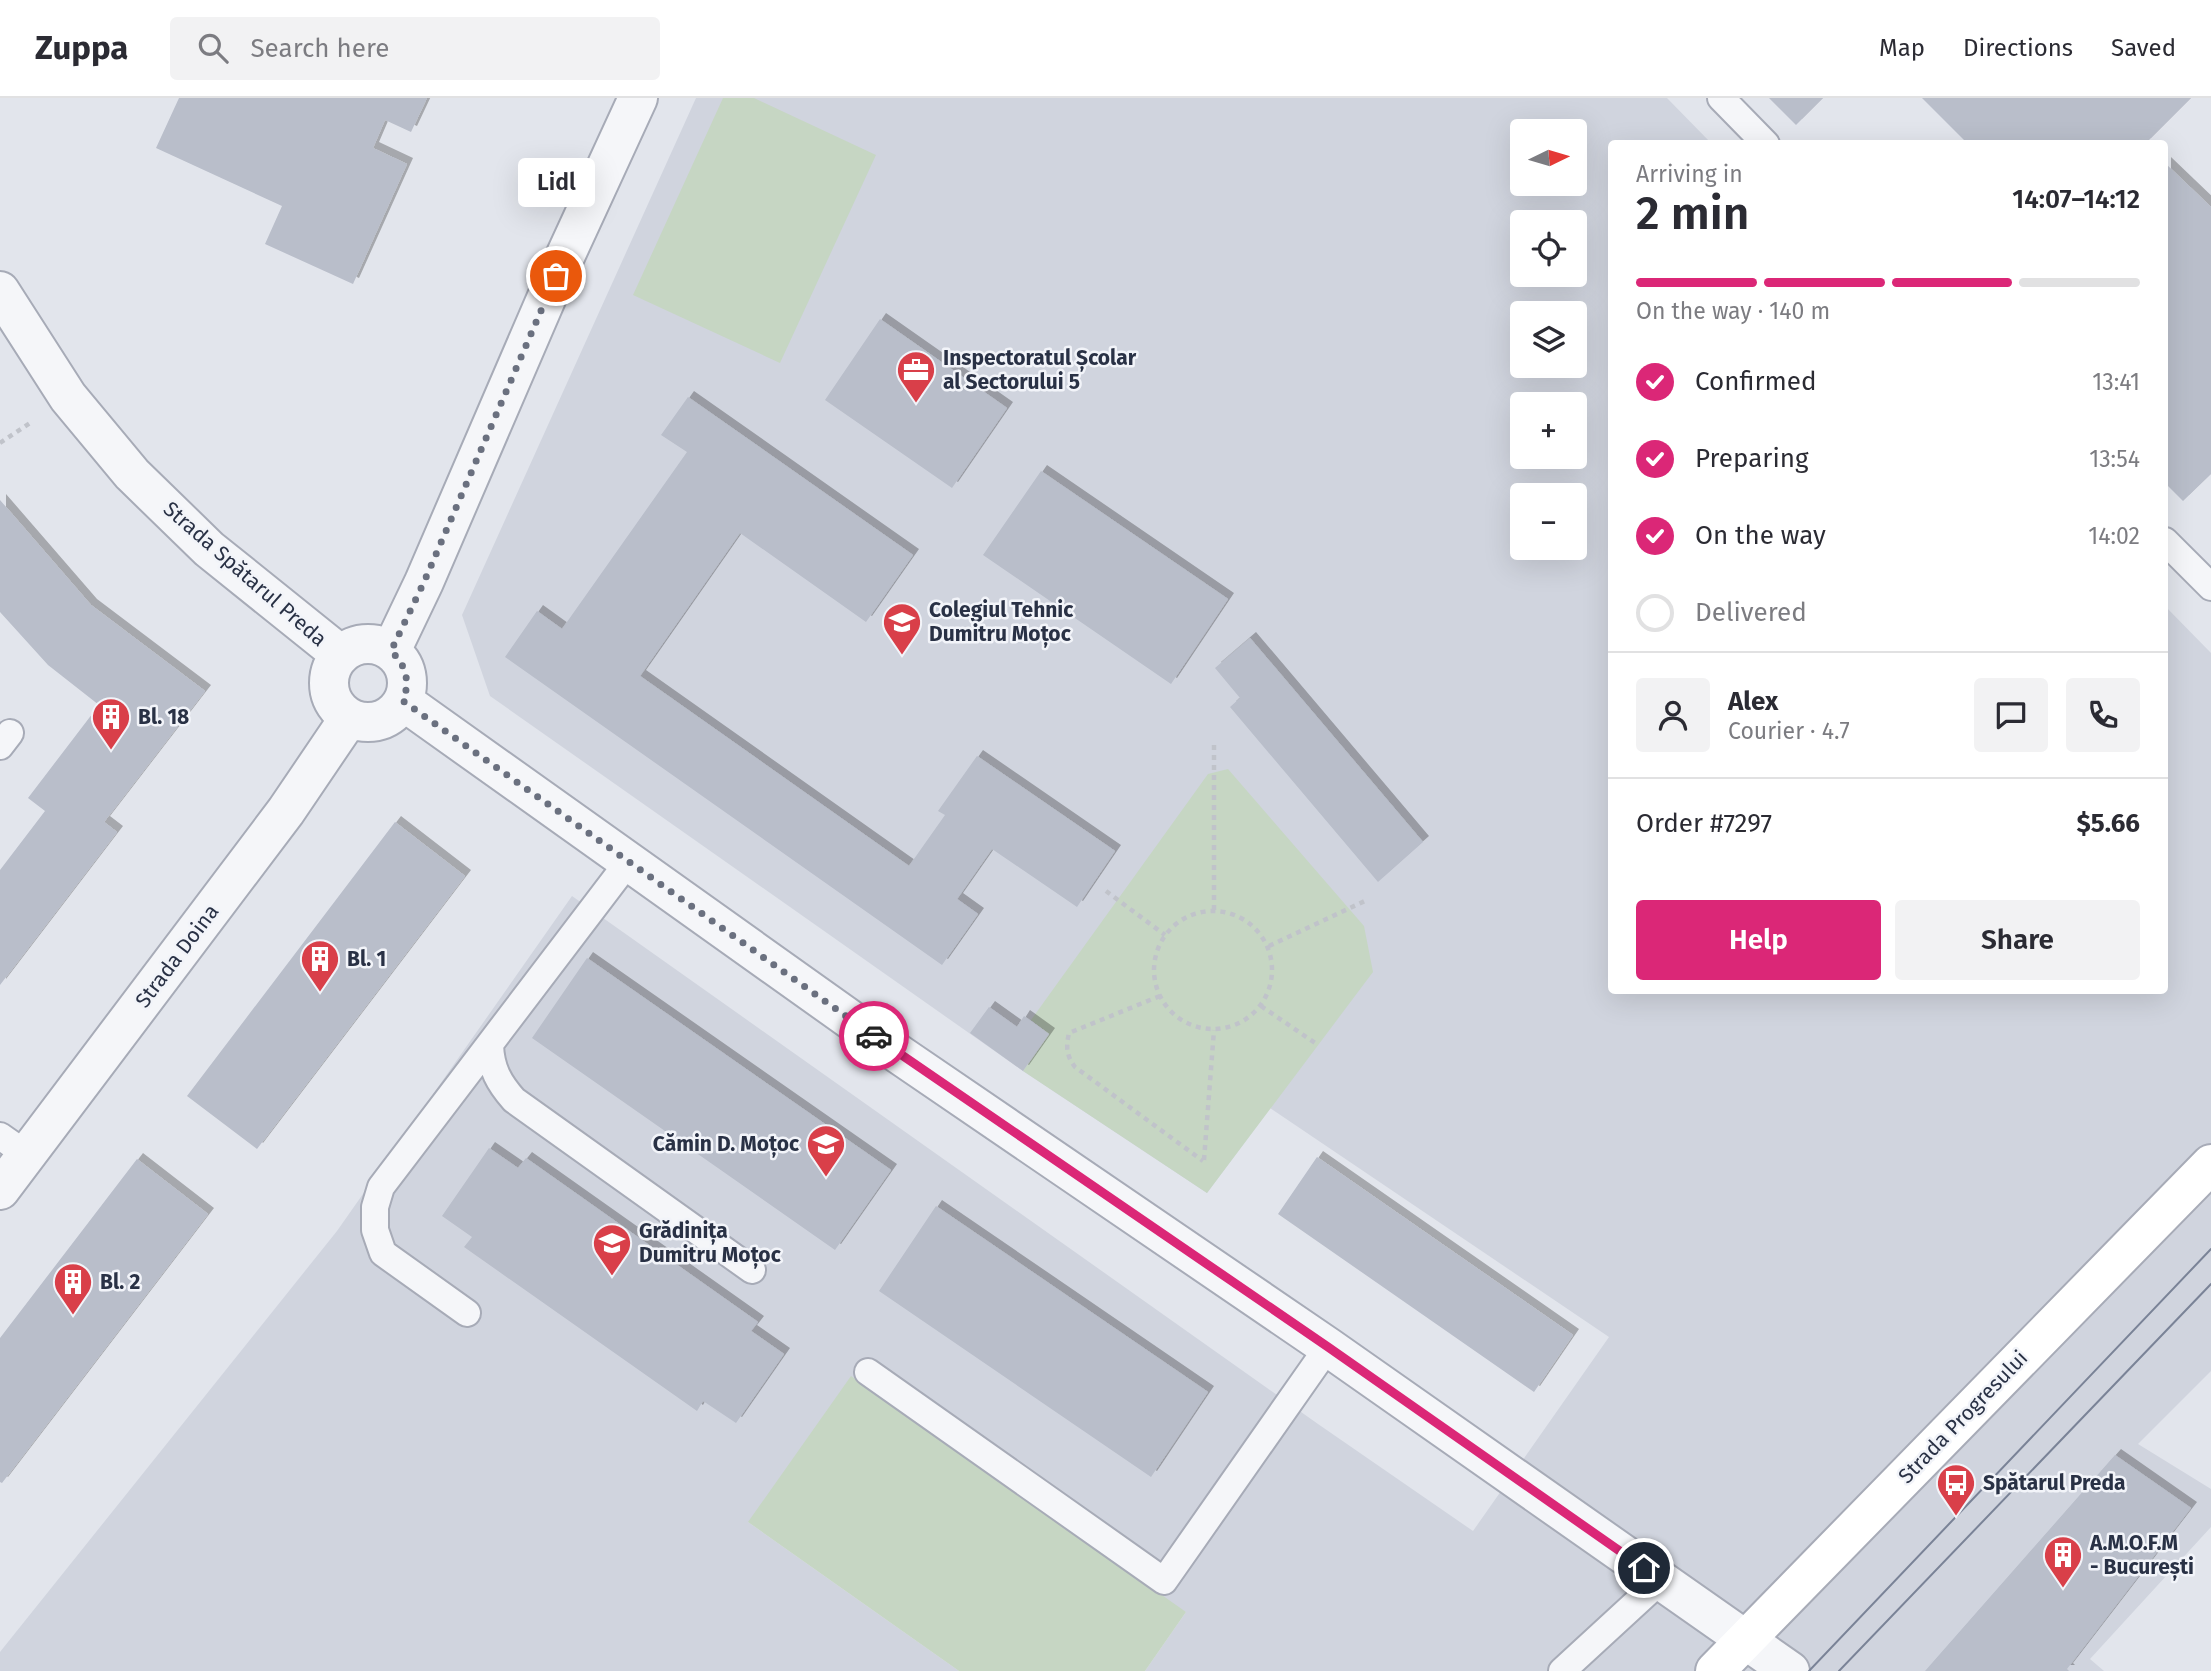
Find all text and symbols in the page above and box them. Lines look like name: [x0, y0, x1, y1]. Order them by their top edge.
search box: [170, 17, 660, 80]
text: Zuppa: [35, 28, 128, 68]
icon: search: [194, 29, 232, 67]
text: Search here: [250, 33, 389, 64]
text: Map: [1879, 34, 1925, 62]
text: Directions: [1963, 34, 2073, 62]
text: Saved: [2111, 34, 2176, 62]
north arrow: [1510, 119, 1587, 196]
map controls: [1510, 119, 1587, 560]
callout: Lidl: [518, 157, 594, 206]
text: Arriving in: [1636, 160, 1743, 188]
text: Lidl: [537, 168, 576, 196]
text: 14:07–14:12: [2012, 184, 2140, 215]
text: 2 min: [1636, 186, 1749, 241]
button: locate: [1510, 210, 1587, 287]
pin: [526, 246, 586, 306]
icon: bag: [537, 257, 575, 295]
text: On the way · 140 m: [1636, 297, 1830, 325]
button: layers: [1510, 301, 1587, 378]
place label: Inspectoratul Școlar al Sectorului 5: [943, 345, 1137, 395]
office icon: Inspectoratul Școlar al Sectorului 5: [895, 349, 937, 404]
icon: check: [1636, 363, 1674, 401]
text: Confirmed: [1695, 366, 1816, 397]
text: 13:41: [2092, 368, 2140, 396]
button: +: [1510, 392, 1587, 469]
icon: check: [1636, 440, 1674, 478]
text: Preparing: [1695, 443, 1808, 474]
text: 13:54: [2089, 445, 2140, 473]
button: −: [1510, 483, 1587, 560]
street label: Strada Spătarul Preda: [158, 496, 332, 652]
icon: check: [1636, 517, 1674, 555]
text: On the way: [1695, 520, 1826, 551]
text: 14:02: [2088, 522, 2140, 550]
place label: Colegiul Tehnic Dumitru Moțoc: [929, 597, 1073, 648]
text: Delivered: [1695, 597, 1807, 628]
school or university icon: Colegiul Tehnic Dumitru Moțoc: [881, 601, 923, 656]
button: person: [1636, 678, 1710, 752]
button: chat: [1974, 678, 2048, 752]
button: phone: [2066, 678, 2140, 752]
text: Alex: [1728, 686, 1778, 717]
building icon: Bl. 18: [90, 696, 132, 751]
place label: Bl. 18: [138, 704, 189, 730]
text: Courier · 4.7: [1728, 717, 1850, 745]
text: Order #7297: [1636, 808, 1772, 839]
text: $5.66: [2076, 808, 2140, 839]
street label: Strada Doina: [130, 899, 224, 1013]
button: Help: [1636, 900, 1881, 980]
button: Share: [1895, 900, 2140, 980]
building icon: Bl. 1: [299, 938, 341, 993]
place label: Bl. 1: [347, 946, 386, 972]
courier: [839, 1001, 909, 1071]
icon: car: [855, 1017, 893, 1055]
school or university icon: Cămin D. Moțoc: [805, 1123, 847, 1178]
place label: Cămin D. Moțoc: [653, 1131, 799, 1158]
place label: Grădinița Dumitru Moțoc: [639, 1218, 781, 1269]
school or university icon: Grădinița Dumitru Moțoc: [591, 1222, 633, 1277]
building icon: Bl. 2: [52, 1261, 94, 1316]
place label: Bl. 2: [100, 1269, 140, 1295]
street label: Strada Progresului: [1893, 1345, 2033, 1489]
bus stop icon: Spătarul Preda: [1935, 1462, 1977, 1517]
place label: Spătarul Preda: [1983, 1470, 2126, 1496]
place label: A.M.O.F.M - București: [2089, 1530, 2194, 1581]
building icon: A.M.O.F.M - București: [2042, 1534, 2084, 1589]
pin: [1614, 1538, 1674, 1598]
icon: home: [1625, 1549, 1663, 1587]

